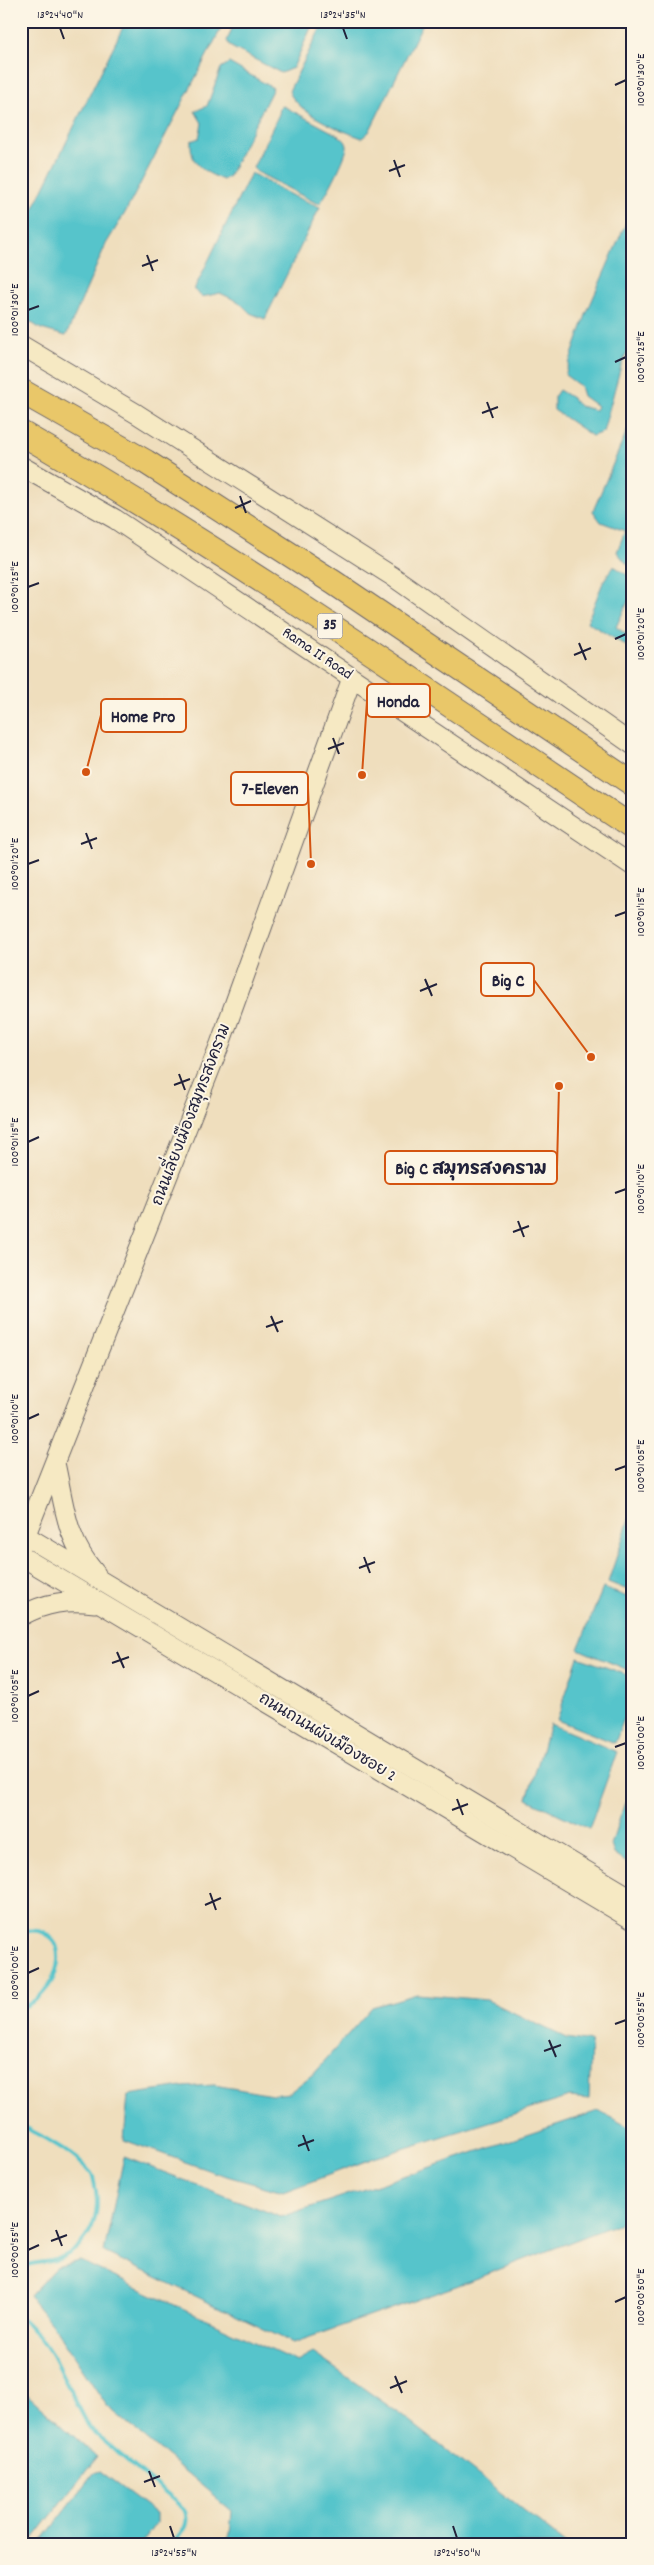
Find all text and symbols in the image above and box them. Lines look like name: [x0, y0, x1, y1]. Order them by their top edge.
text: 13°24'40"N: [37, 7, 83, 24]
text: 13°24'35"N: [320, 7, 366, 24]
text: 100°01'30"E: [633, 53, 650, 106]
text: 100°01'30"E: [7, 283, 24, 336]
text: 100°01'25"E: [633, 331, 650, 383]
text: 100°01'25"E: [7, 561, 24, 613]
text: 100°01'20"E: [633, 607, 650, 660]
road number: 35: [318, 614, 342, 638]
street label: Rama II Road: [277, 622, 357, 686]
callout: Honda: [367, 684, 430, 717]
text: Honda: [377, 691, 420, 716]
callout: Home Pro: [101, 699, 186, 732]
text: Home Pro: [111, 706, 175, 731]
callout: 7-Eleven: [231, 772, 308, 805]
text: 7-Eleven: [241, 778, 299, 803]
text: 100°01'20"E: [7, 837, 24, 890]
text: 100°01'15"E: [633, 887, 650, 937]
callout: Big C: [481, 963, 534, 996]
text: Big C: [492, 970, 524, 995]
street label: ถนนเลี่ยงเมืองสมุทรสงคราม: [141, 1019, 237, 1209]
text: 100°01'15"E: [7, 1117, 24, 1167]
callout: Big C สมุทรสงคราม: [385, 1151, 557, 1184]
text: Big C สมุทรสงคราม: [395, 1158, 547, 1183]
text: 100°01'10"E: [633, 1163, 650, 1214]
text: 100°01'10"E: [7, 1393, 24, 1444]
text: 100°01'05"E: [633, 1439, 650, 1492]
text: 100°01'05"E: [7, 1669, 24, 1722]
street label: ถนนถนนผังเมืองซอย 2: [254, 1686, 401, 1788]
text: 100°01'00"E: [633, 1716, 650, 1770]
text: 100°01'00"E: [7, 1946, 24, 2000]
text: 100°00'55"E: [633, 1992, 650, 2048]
text: 100°00'55"E: [7, 2222, 24, 2278]
text: 100°00'50"E: [633, 2268, 650, 2325]
text: 13°24'55"N: [151, 2545, 197, 2562]
text: 13°24'50"N: [434, 2545, 480, 2562]

